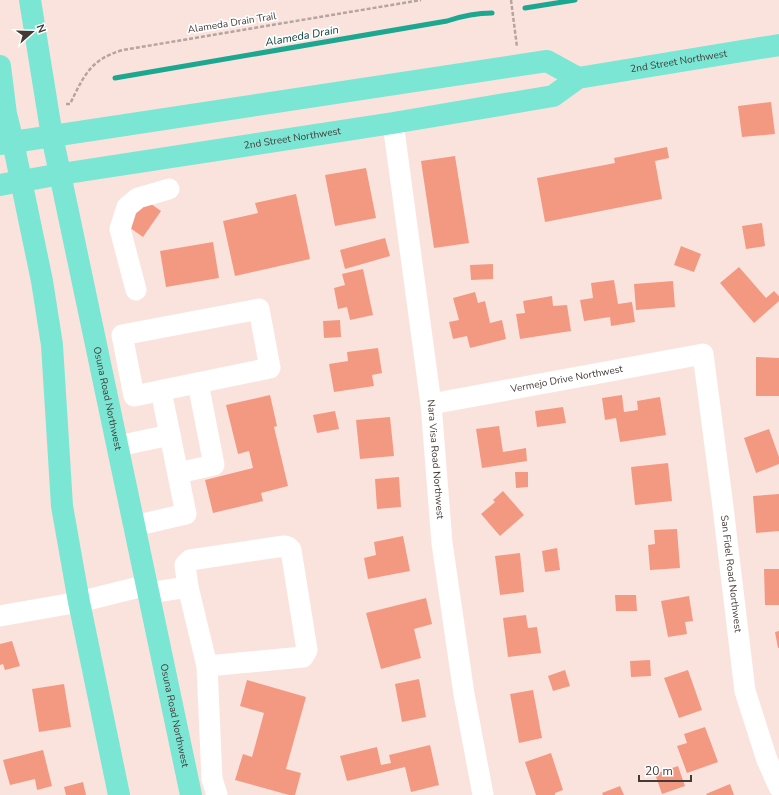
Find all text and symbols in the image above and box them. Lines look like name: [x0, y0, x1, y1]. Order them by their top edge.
street label: Alameda Drain Trail: [187, 9, 277, 37]
north arrow: [12, 12, 52, 52]
text: N: [32, 22, 49, 35]
water label: Alameda Drain: [263, 22, 340, 50]
street label: 2nd Street Northwest: [629, 47, 729, 76]
street label: 2nd Street Northwest: [243, 124, 342, 153]
street label: Osuna Road Northwest: [90, 345, 125, 452]
street label: Vermejo Drive Northwest: [508, 362, 624, 396]
street label: Nara Visa Road Northwest: [423, 399, 447, 520]
street label: San Fidel Road Northwest: [717, 514, 745, 634]
street label: Osuna Road Northwest: [156, 662, 192, 769]
scale bar: [639, 757, 691, 783]
text: 20 m: [645, 763, 673, 779]

